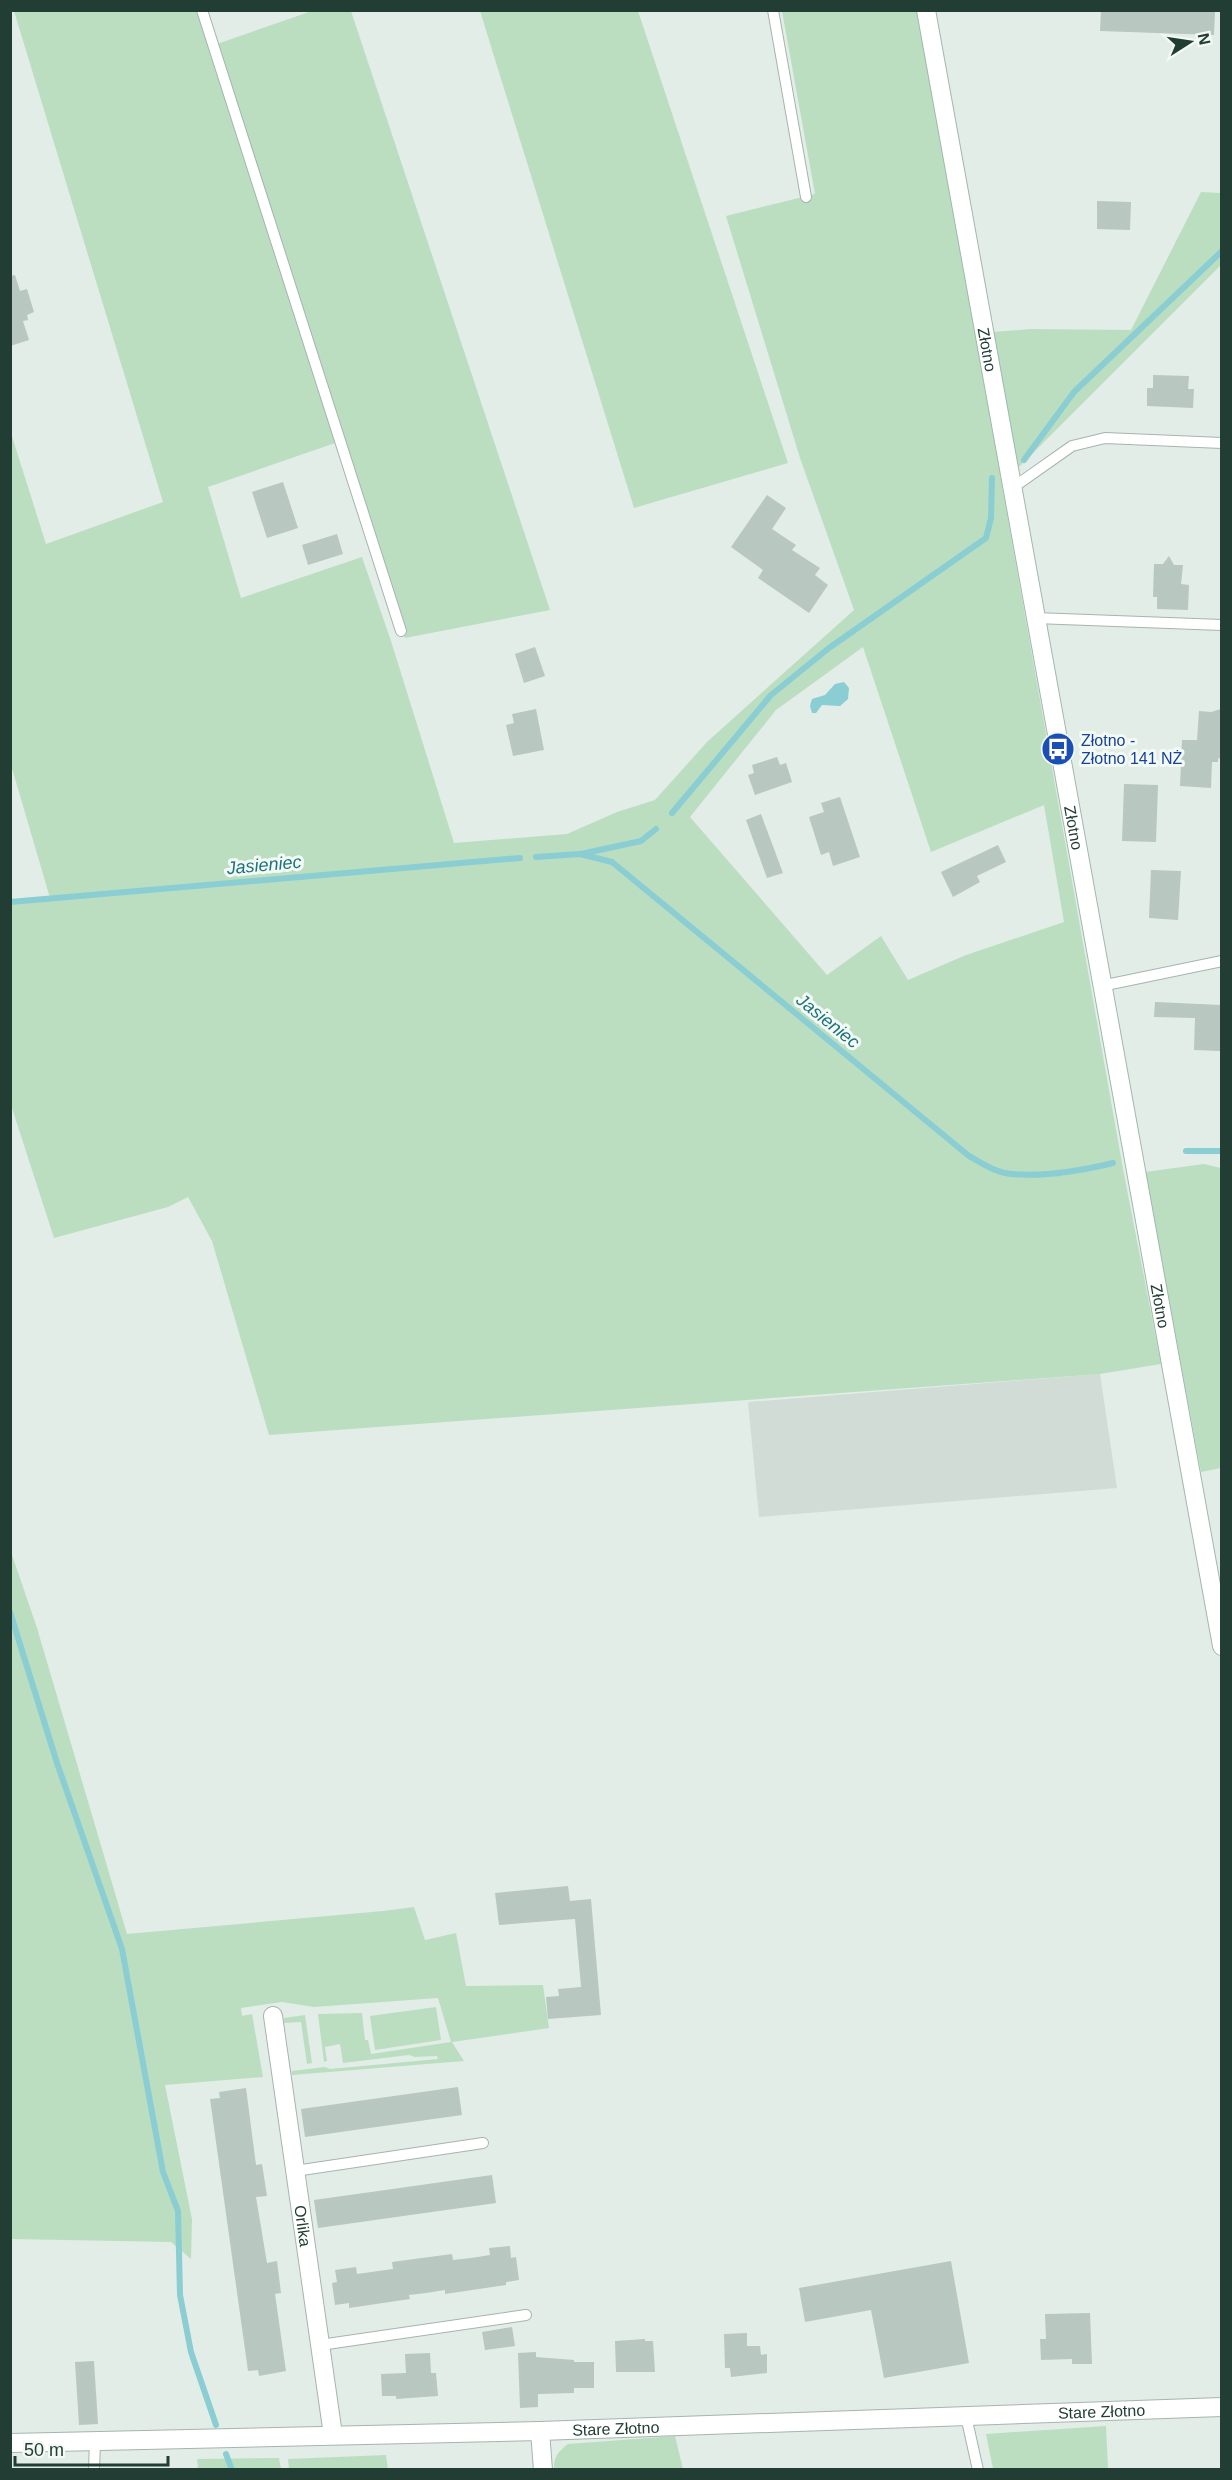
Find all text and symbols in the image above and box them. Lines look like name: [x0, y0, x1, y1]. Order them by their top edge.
north arrow: [1160, 12, 1220, 72]
text: N: [1195, 32, 1214, 46]
street label: Złotno: [975, 326, 1000, 373]
bus stop icon: Złotno - Złotno 141 NŻ: [1040, 731, 1076, 767]
place label: Złotno - Złotno 141 NŻ: [1081, 732, 1183, 767]
street label: Złotno: [1062, 804, 1086, 851]
water label: Jasieniec: [225, 852, 302, 878]
water label: Jasieniec: [792, 989, 863, 1052]
street label: Złotno: [1148, 1283, 1173, 1329]
street label: Orlika: [292, 2204, 314, 2248]
street label: Stare Złotno: [1058, 2401, 1145, 2421]
street label: Stare Złotno: [572, 2418, 660, 2438]
scale bar: [15, 2429, 168, 2467]
text: 50 m: [24, 2440, 64, 2460]

